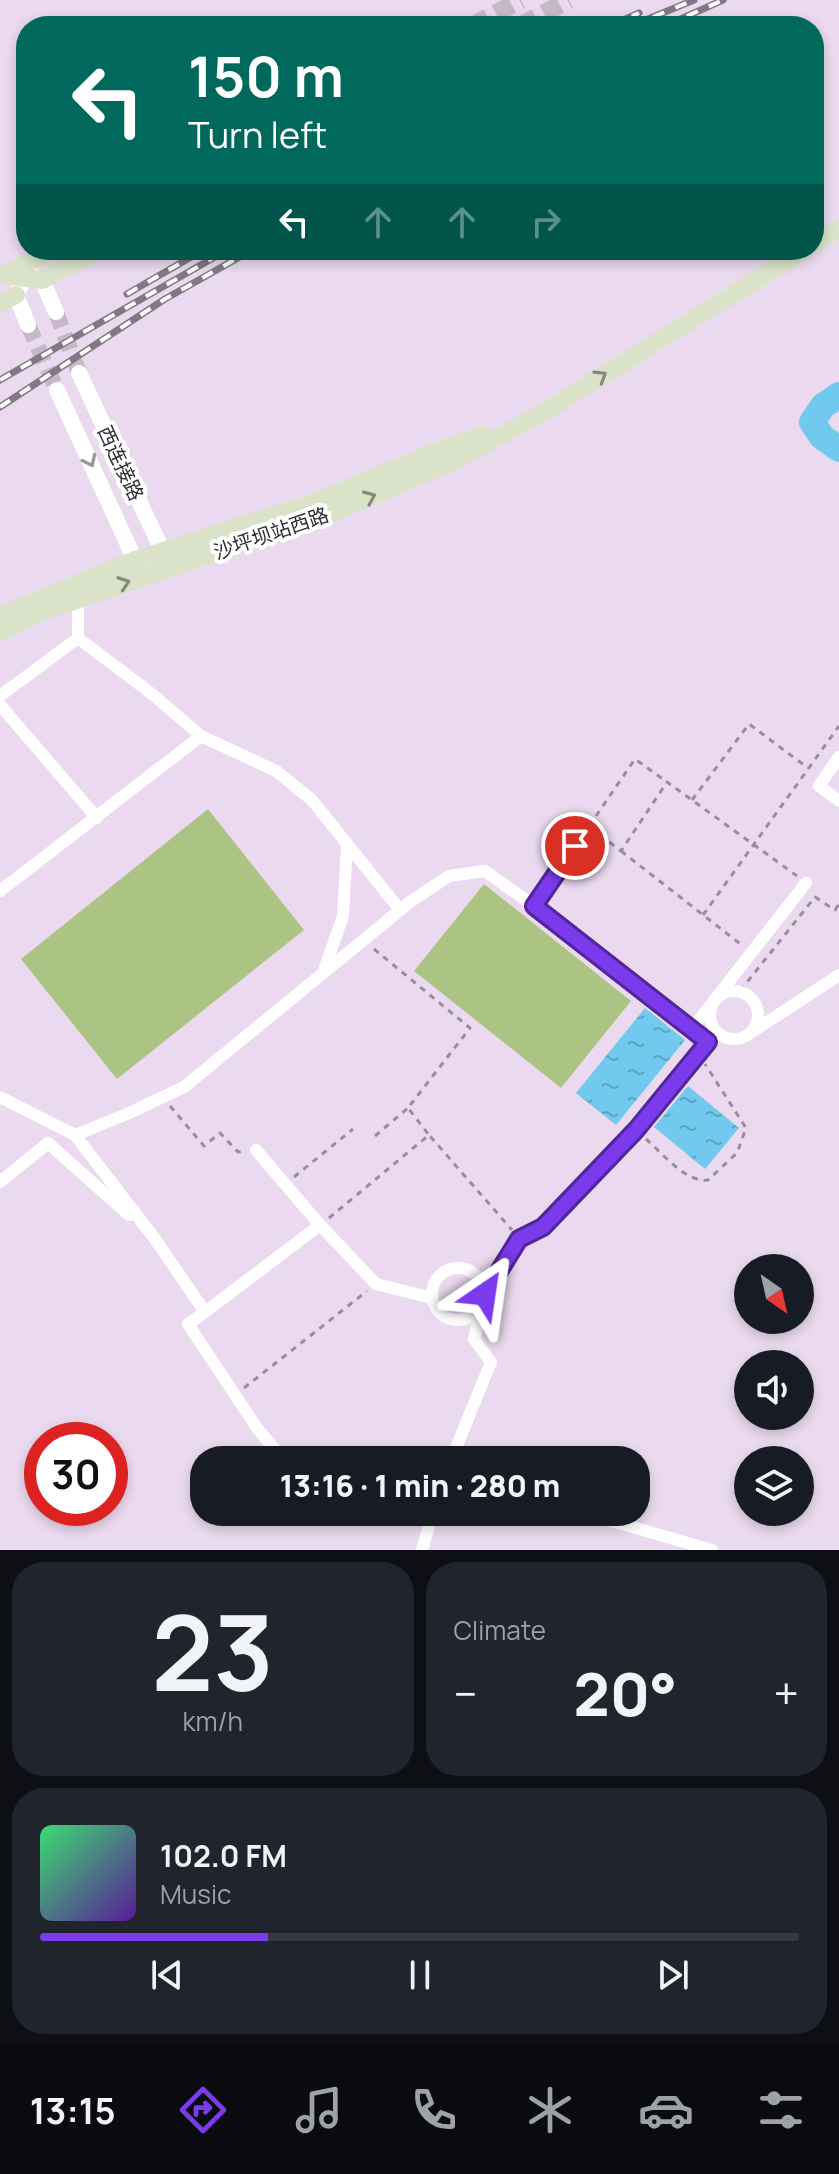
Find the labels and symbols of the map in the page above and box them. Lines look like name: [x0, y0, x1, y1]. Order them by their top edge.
one-way arrow: [592, 371, 606, 386]
street label: 西连接路: [92, 421, 150, 505]
one-way arrow: [80, 453, 96, 467]
one-way arrow: [361, 491, 376, 507]
street label: 沙坪坝站西路: [210, 501, 332, 565]
one-way arrow: [117, 577, 131, 593]
pin: [541, 812, 609, 880]
position arrow: [443, 1252, 527, 1336]
north arrow: [734, 1254, 814, 1334]
speed limit sign: 30: [24, 1422, 128, 1526]

